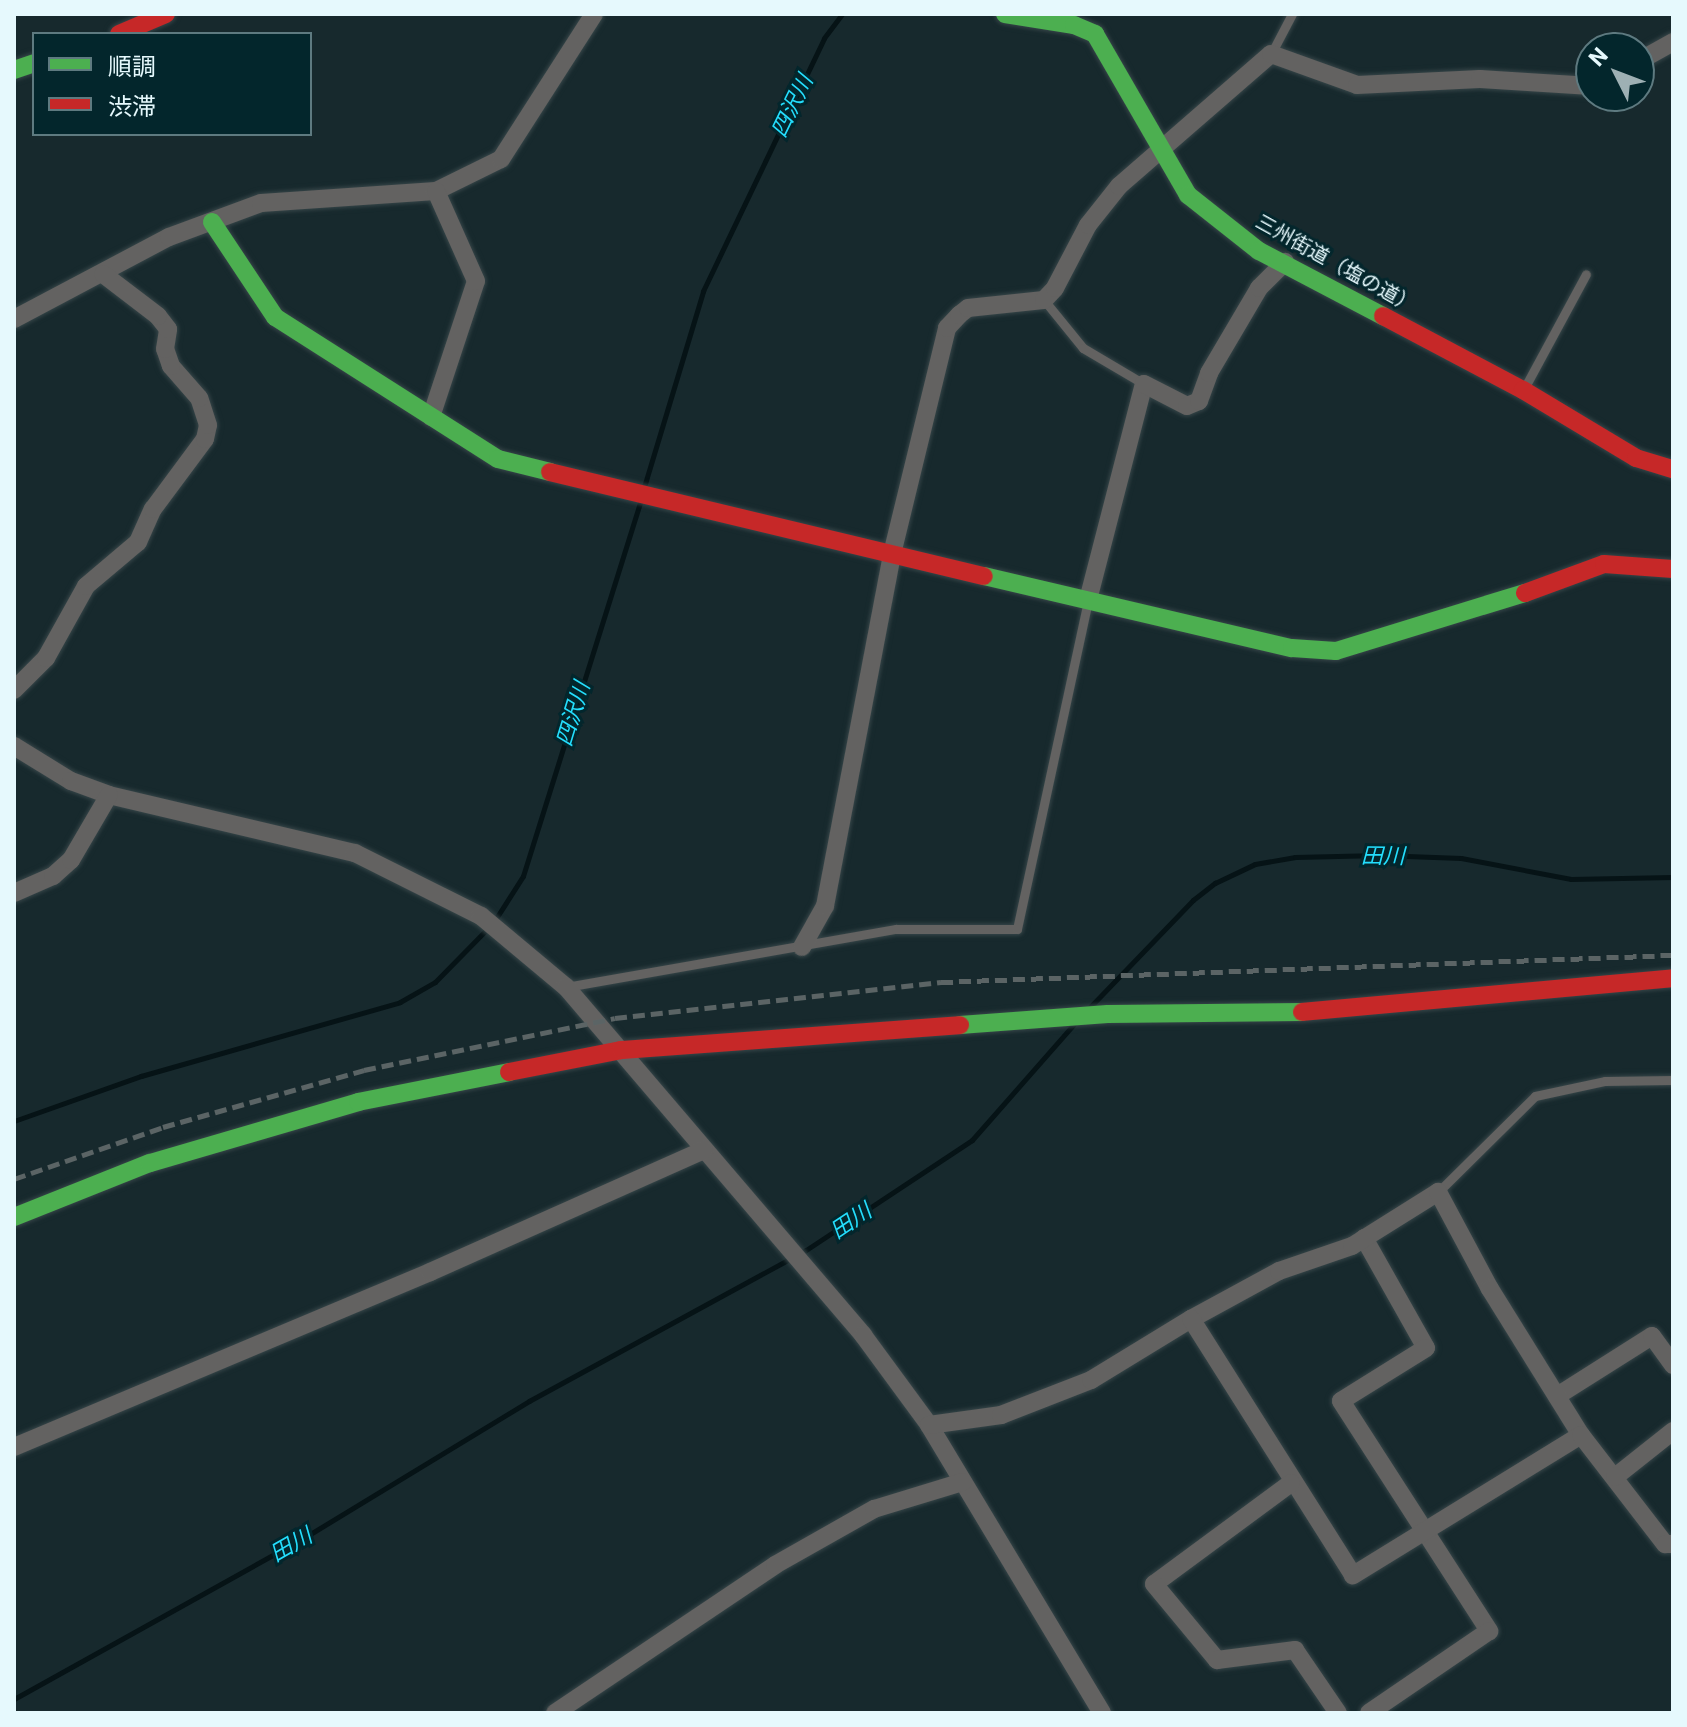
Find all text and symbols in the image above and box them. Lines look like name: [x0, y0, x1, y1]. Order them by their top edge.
legend: [32, 32, 312, 136]
north arrow: [1575, 32, 1655, 112]
text: N: [1584, 43, 1613, 71]
text: 順調: [108, 53, 156, 81]
water label: 四沢川: [766, 71, 818, 141]
text: 渋滞: [108, 93, 156, 121]
street label: 三州街道（塩の道）: [1251, 210, 1421, 318]
water label: 四沢川: [551, 679, 595, 749]
water label: 田川: [1361, 842, 1405, 870]
water label: 田川: [825, 1198, 877, 1244]
water label: 田川: [265, 1523, 317, 1567]

